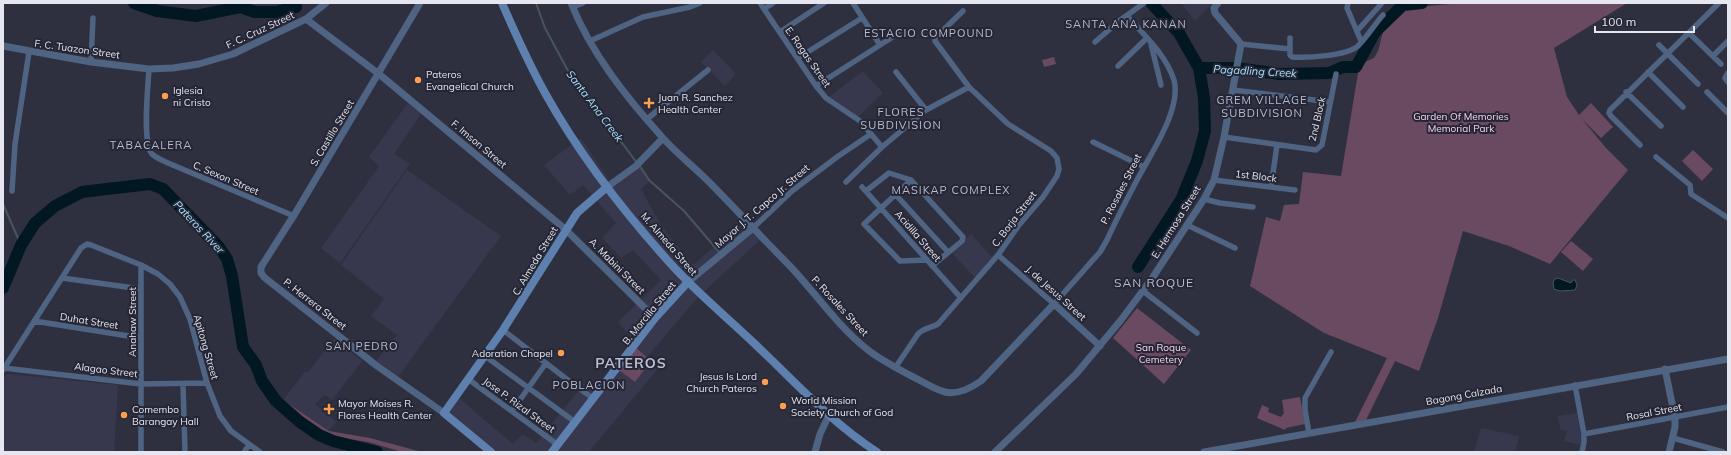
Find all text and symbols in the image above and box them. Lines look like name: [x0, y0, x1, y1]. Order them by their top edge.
street label: F. C. Cruz Street: [224, 8, 297, 51]
scale bar: [1595, 8, 1694, 34]
text: 100 m: [1601, 14, 1636, 29]
district label: SANTA ANA KANAN: [1065, 17, 1187, 31]
street label: E. Ragas Street: [782, 24, 834, 90]
district label: ESTACIO COMPOUND: [864, 26, 994, 40]
street label: F. C. Tuazon Street: [33, 37, 121, 61]
water label: Pagadling Creek: [1213, 62, 1297, 80]
water label: Santa Ana Creek: [563, 67, 627, 145]
place label: Pateros Evangelical Church: [426, 68, 514, 93]
marker: Pateros Evangelical Church: [413, 75, 423, 85]
place label: Iglesia ni Cristo: [173, 84, 211, 109]
marker: Iglesia ni Cristo: [160, 91, 170, 101]
place label: Juan R. Sanchez Health Center: [658, 91, 733, 116]
district label: GREM VILLAGE SUBDIVISION: [1216, 93, 1308, 120]
street label: 2nd Block: [1306, 95, 1329, 143]
street label: S. Castillo Street: [307, 97, 357, 169]
marker: Juan R. Sanchez Health Center: [643, 97, 655, 109]
district label: FLORES SUBDIVISION: [860, 105, 942, 132]
park label: Garden Of Memories Memorial Park: [1413, 110, 1509, 135]
street label: F. Imson Street: [449, 117, 510, 171]
district label: TABACALERA: [110, 138, 192, 152]
street label: P. Rosales Street: [1098, 151, 1145, 226]
street label: C. Sexon Street: [191, 158, 261, 198]
street label: Mayor J. T. Capco Jr. Street: [712, 161, 812, 251]
street label: 1st Block: [1234, 167, 1278, 185]
district label: MASIKAP COMPLEX: [892, 183, 1010, 197]
street label: E. Hermosa Street: [1148, 183, 1204, 261]
street label: C. Borja Street: [989, 188, 1040, 250]
water label: Pateros River: [171, 197, 228, 257]
street label: Acidilla Street: [892, 208, 944, 265]
street label: M. Almeda Street: [638, 210, 700, 279]
street label: C. Almeda Street: [509, 224, 561, 298]
street label: A. Mabini Street: [586, 235, 648, 297]
street label: J. de Jesus Street: [1023, 262, 1089, 324]
street label: P. Rosales Street: [809, 273, 871, 339]
street label: P. Herrera Street: [281, 275, 350, 333]
district label: SAN ROQUE: [1114, 275, 1194, 290]
street label: B. Morcilla Street: [619, 278, 679, 347]
street label: Anahaw Street: [126, 287, 139, 357]
street label: Duhat Street: [59, 310, 120, 332]
street label: Apitong Street: [191, 313, 222, 381]
district label: SAN PEDRO: [326, 339, 398, 353]
park label: San Roque Cemetery: [1136, 341, 1186, 366]
place label: Adoration Chapel: [472, 347, 553, 360]
marker: Adoration Chapel: [556, 348, 566, 358]
district label: PATEROS: [595, 354, 667, 372]
street label: Alagao Street: [74, 360, 139, 380]
place label: Jesus Is Lord Church Pateros: [686, 370, 757, 395]
street label: Jose P. Rizal Street: [480, 374, 558, 436]
marker: Jesus Is Lord Church Pateros: [760, 377, 770, 387]
district label: POBLACION: [553, 378, 625, 392]
street label: Bagong Calzada: [1425, 382, 1503, 408]
place label: World Mission Society Church of God: [791, 394, 893, 419]
place label: Mayor Moises R. Flores Health Center: [338, 397, 432, 422]
street label: Rosal Street: [1625, 400, 1683, 424]
marker: World Mission Society Church of God: [778, 401, 788, 411]
place label: Comembo Barangay Hall: [132, 403, 199, 428]
marker: Mayor Moises R. Flores Health Center: [323, 403, 335, 415]
marker: Comembo Barangay Hall: [119, 410, 129, 420]

